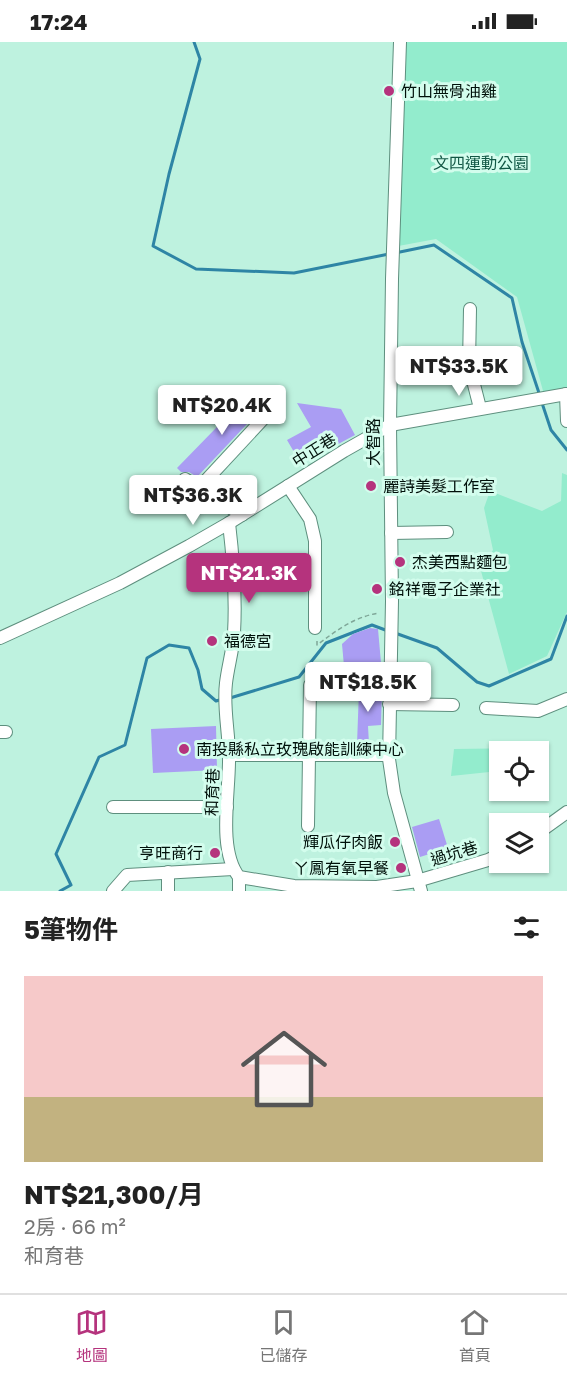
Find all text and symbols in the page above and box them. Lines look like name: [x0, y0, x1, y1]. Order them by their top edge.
text: 17:24: [30, 8, 88, 35]
place label: 竹山無骨油雞: [401, 81, 497, 101]
marker: 竹山無骨油雞: [382, 84, 396, 98]
park label: 文四運動公園: [433, 153, 529, 173]
pin: NT$33.5K: [397, 346, 521, 397]
text: NT$33.5K: [409, 353, 509, 377]
pin: NT$20.4K: [160, 385, 284, 436]
text: NT$20.4K: [172, 392, 272, 416]
street label: 大智路: [363, 418, 383, 466]
street label: 中正巷: [288, 429, 340, 471]
pin: NT$36.3K: [131, 475, 255, 526]
place label: 麗詩美髮工作室: [383, 476, 495, 496]
marker: 麗詩美髮工作室: [364, 479, 378, 493]
text: NT$36.3K: [143, 482, 243, 506]
place label: 杰美西點麵包: [412, 552, 508, 572]
pin: NT$21.3K: [187, 553, 311, 604]
marker: 杰美西點麵包: [393, 555, 407, 569]
text: NT$21.3K: [200, 560, 298, 584]
place label: 銘祥電子企業社: [389, 579, 501, 599]
marker: 銘祥電子企業社: [370, 582, 384, 596]
place label: 福德宮: [224, 631, 272, 651]
marker: 福德宮: [205, 634, 219, 648]
pin: NT$18.5K: [306, 662, 430, 713]
text: NT$18.5K: [319, 669, 417, 693]
place label: 南投縣私立玫瑰啟能訓練中心: [196, 739, 404, 759]
map controls: [489, 741, 549, 873]
button: locate: [489, 741, 549, 801]
marker: 南投縣私立玫瑰啟能訓練中心: [177, 742, 191, 756]
street label: 和育巷: [201, 768, 223, 816]
button: layers: [489, 813, 549, 873]
place label: 輝瓜仔肉飯: [303, 832, 383, 852]
marker: 輝瓜仔肉飯: [388, 835, 402, 849]
street label: 過坑巷: [428, 836, 480, 870]
place label: 亨旺商行: [139, 843, 203, 863]
marker: 亨旺商行: [208, 846, 222, 860]
place label: ㄚ鳳有氧早餐: [293, 858, 389, 878]
marker: ㄚ鳳有氧早餐: [394, 861, 408, 875]
icon: filters: [510, 911, 543, 944]
text: 5筆物件: [24, 914, 118, 945]
icon: home: [230, 1015, 338, 1123]
text: NT$21,300/月: [24, 1179, 204, 1210]
text: 2房 · 66 m²: [24, 1214, 126, 1238]
text: 和育巷: [24, 1243, 84, 1267]
tab: 地圖: [75, 1306, 108, 1366]
tab: 已儲存: [259, 1306, 307, 1366]
tab: 首頁: [458, 1306, 491, 1366]

